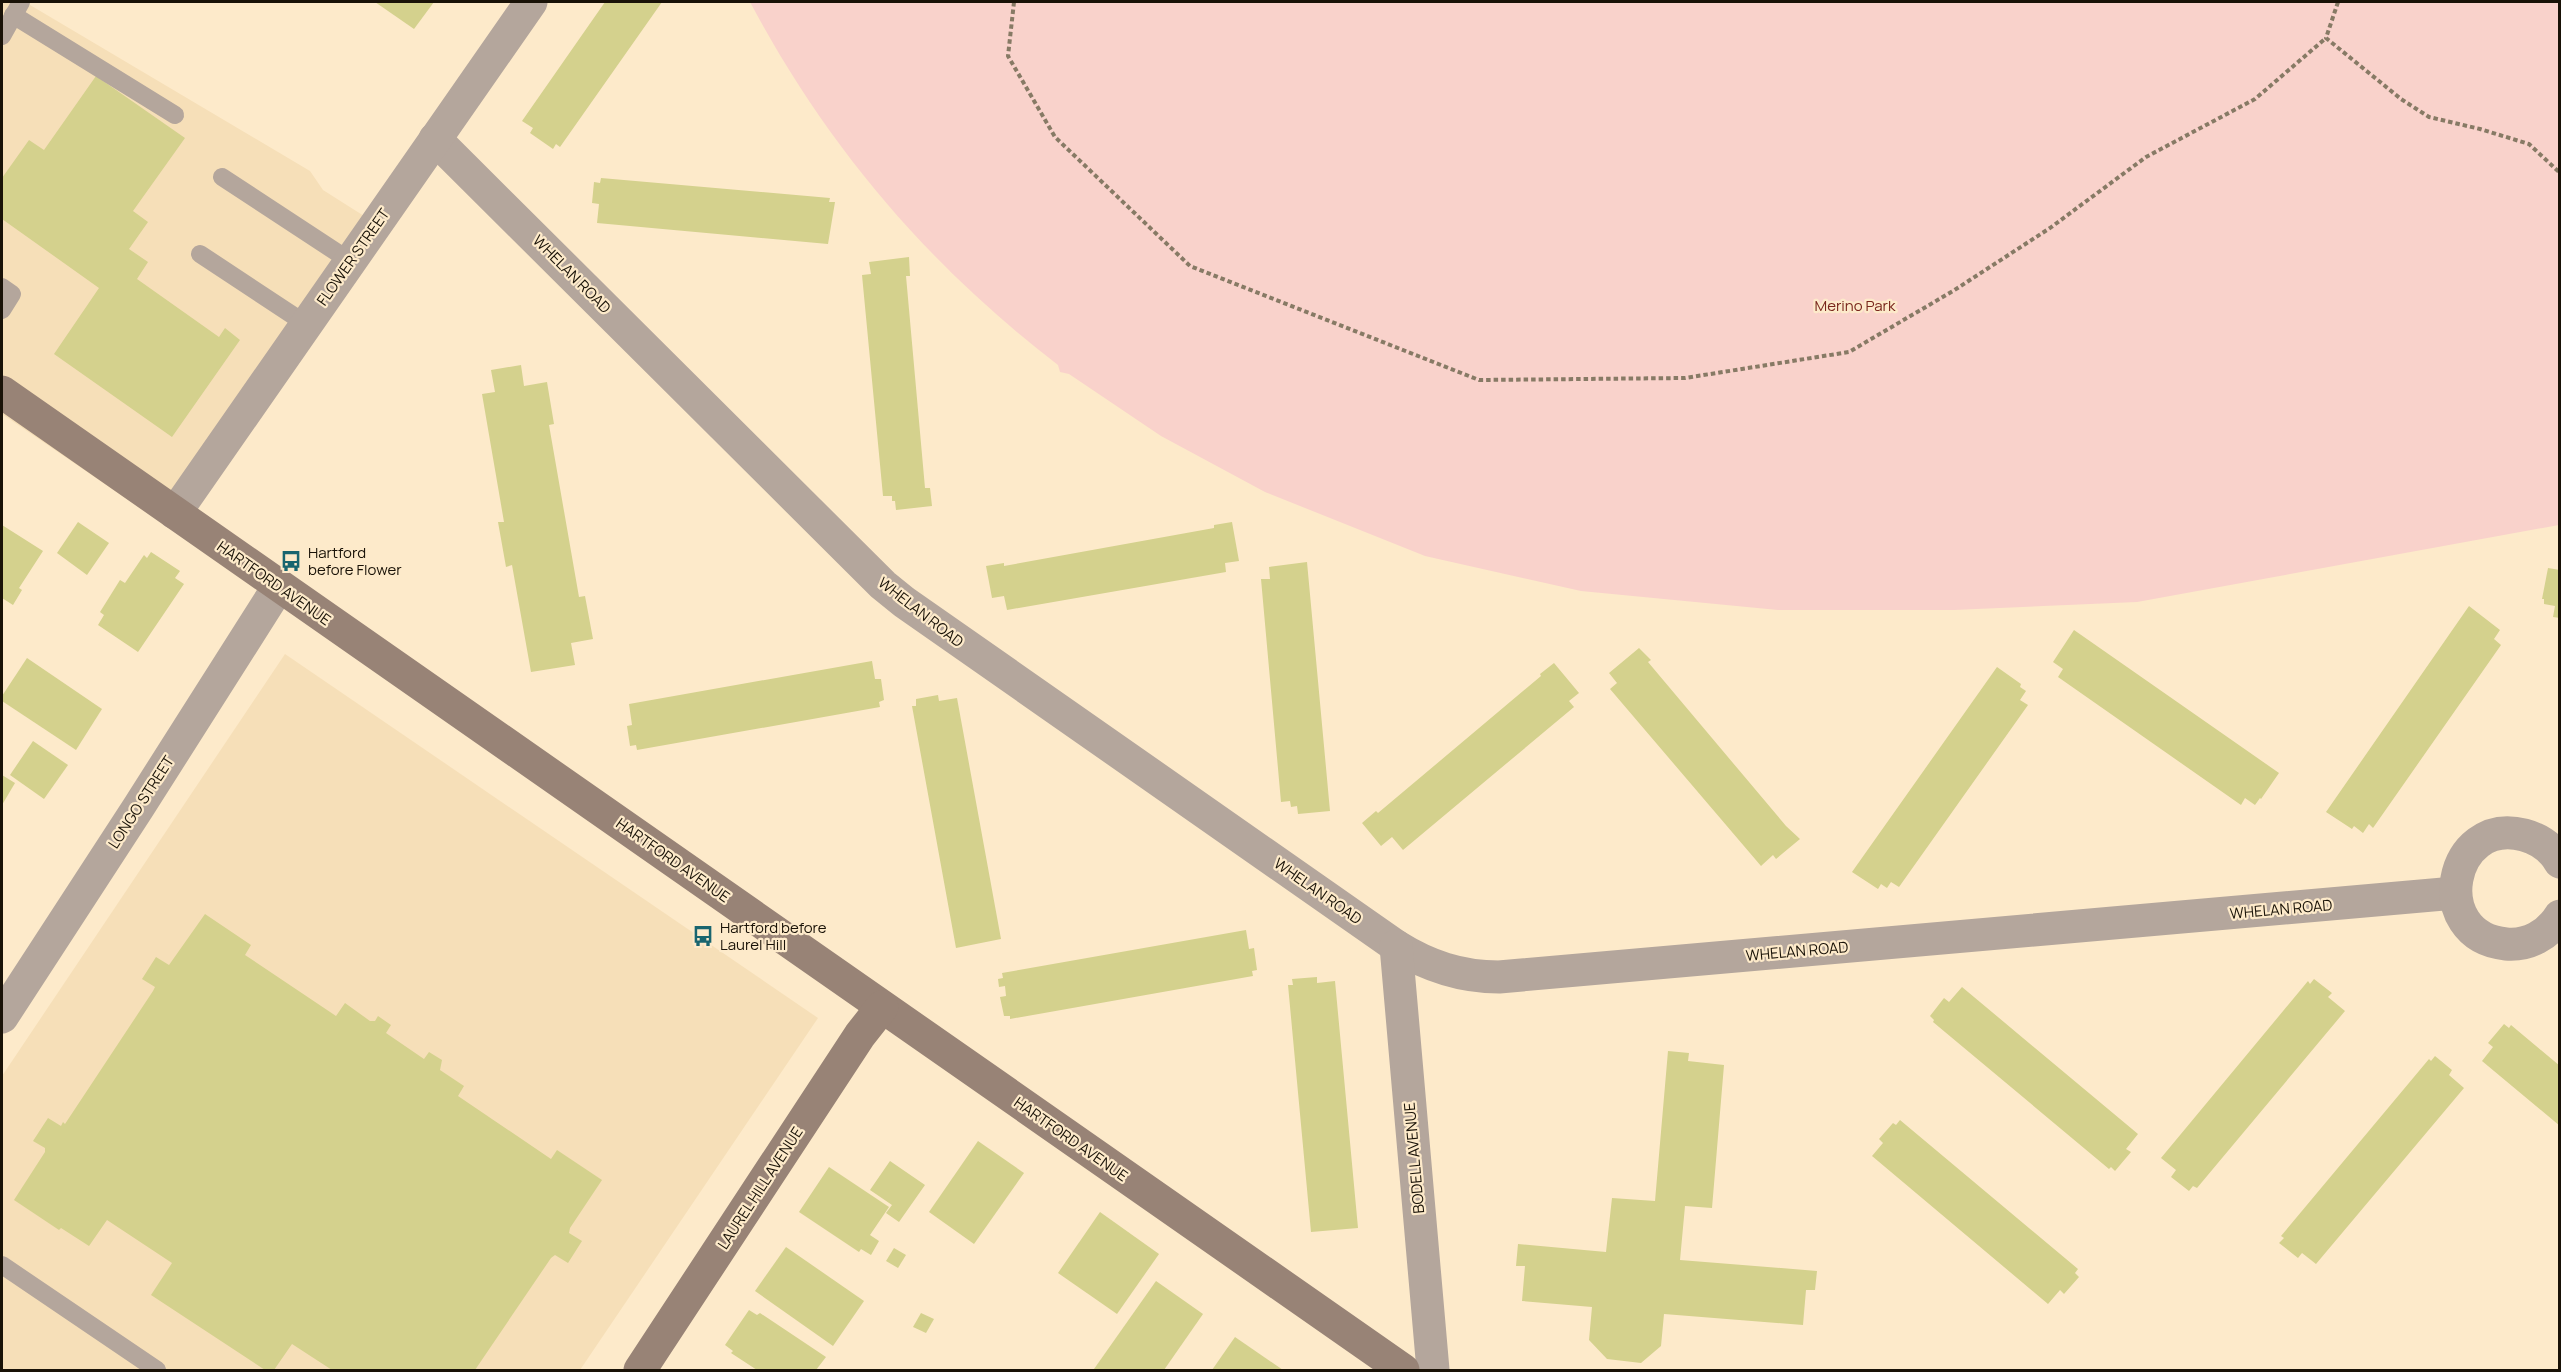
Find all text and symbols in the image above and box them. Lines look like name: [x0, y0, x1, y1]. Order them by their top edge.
street label: FLOWER STREET: [312, 204, 394, 310]
street label: WHELAN ROAD: [528, 230, 616, 318]
park label: Merino Park: [1815, 295, 1896, 316]
street label: HARTFORD AVENUE: [213, 536, 335, 630]
place label: Hartford before Flower: [308, 542, 402, 580]
bus stop icon: Hartford before Flower: [279, 549, 303, 573]
street label: WHELAN ROAD: [874, 572, 968, 652]
street label: LONGO STREET: [103, 752, 179, 852]
street label: HARTFORD AVENUE: [612, 813, 734, 907]
street label: WHELAN ROAD: [1270, 853, 1366, 929]
street label: WHELAN ROAD: [2229, 894, 2333, 924]
place label: Hartford before Laurel Hill: [720, 917, 827, 955]
bus stop icon: Hartford before Laurel Hill: [691, 924, 715, 948]
street label: WHELAN ROAD: [1745, 936, 1849, 966]
street label: HARTFORD AVENUE: [1010, 1092, 1132, 1186]
street label: BODELL AVENUE: [1399, 1101, 1429, 1215]
street label: LAUREL HILL AVENUE: [713, 1123, 807, 1253]

